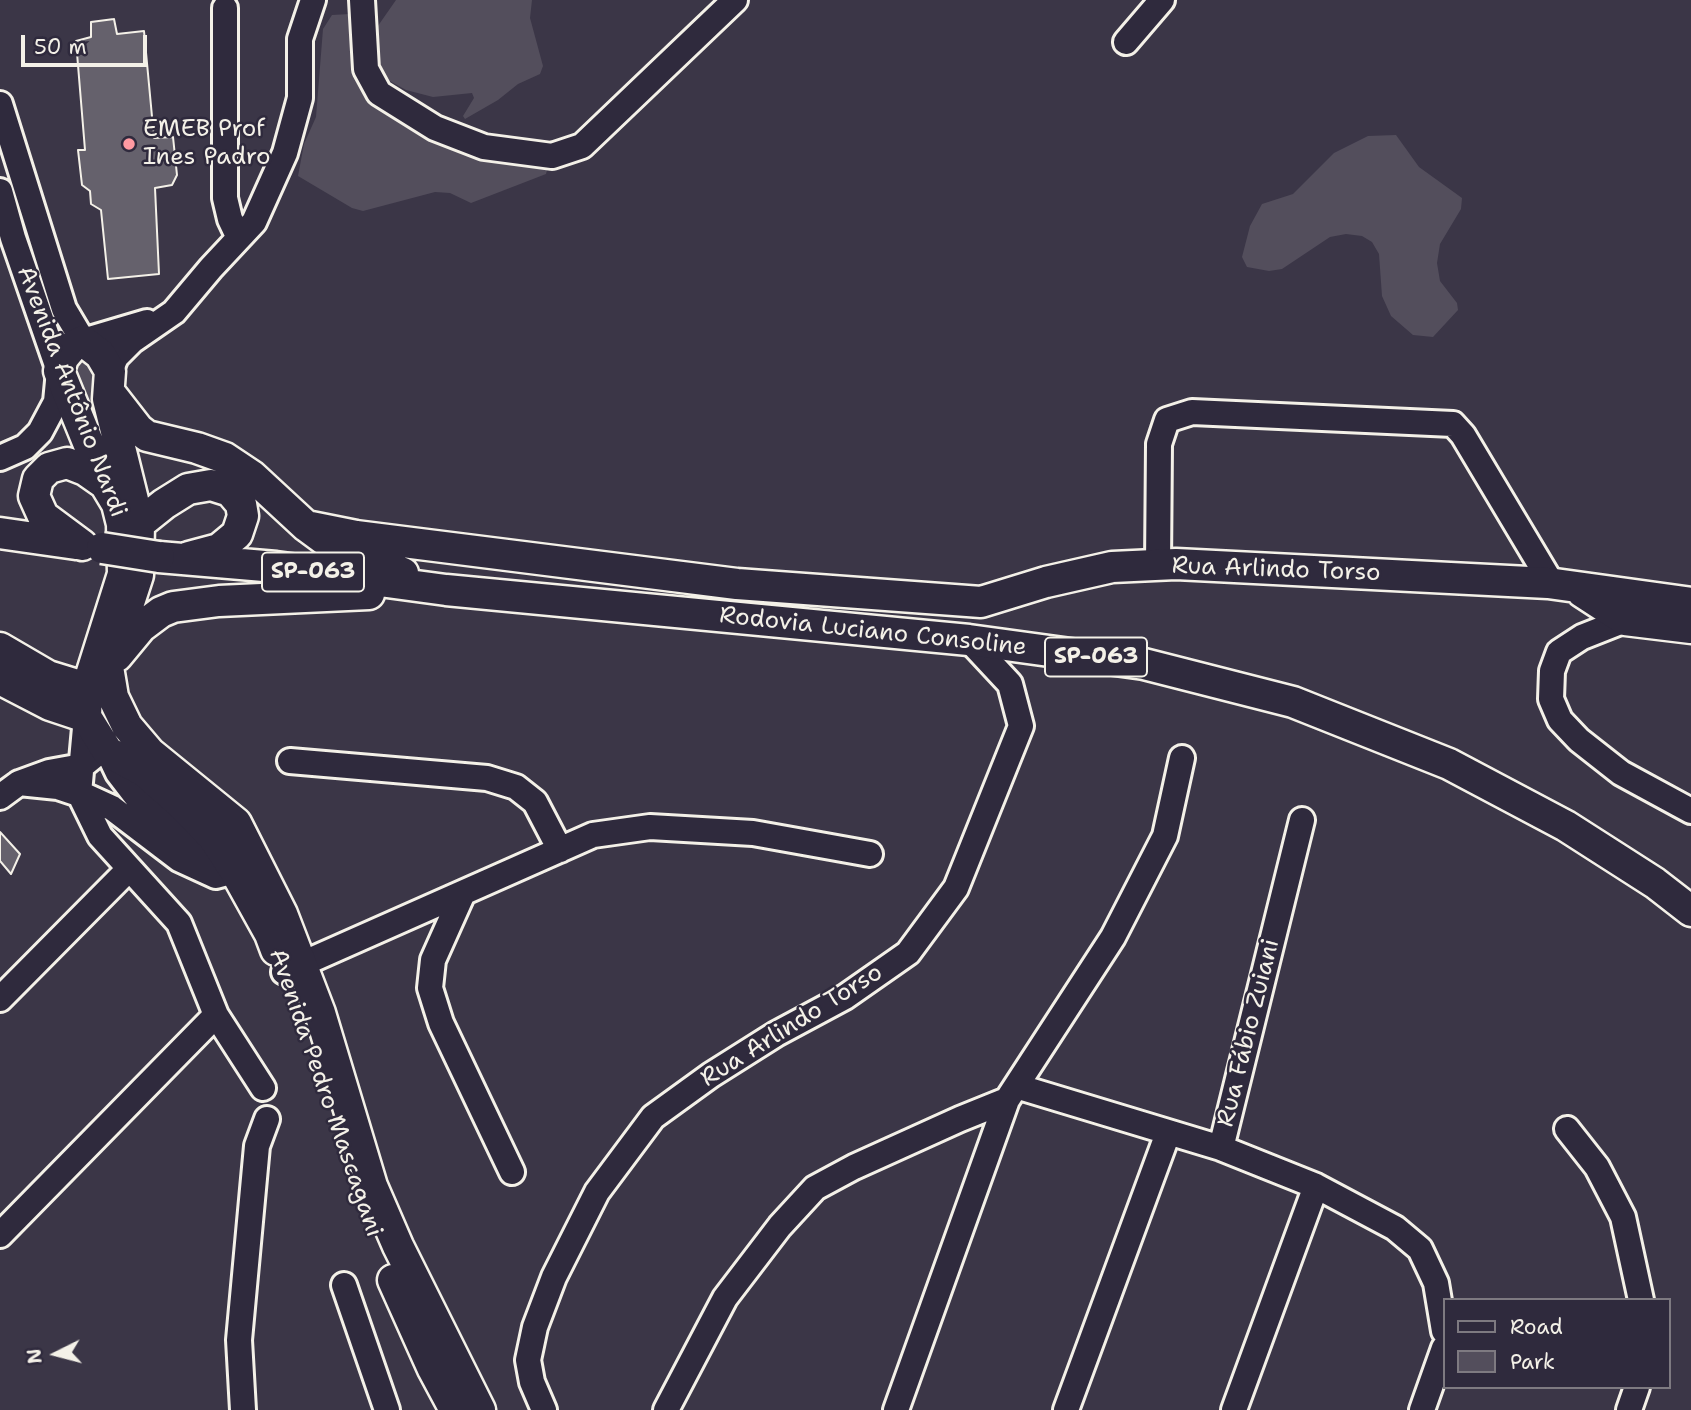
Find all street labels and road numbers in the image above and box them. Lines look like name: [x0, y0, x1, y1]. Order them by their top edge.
street label: Avenida Antônio Nardi: [10, 262, 132, 522]
road number: SP-063: [262, 552, 364, 592]
street label: Rua Arlindo Torso: [1171, 552, 1381, 588]
street label: Rodovia Luciano Consoline: [718, 602, 1028, 662]
road number: SP-063: [1045, 638, 1147, 677]
street label: Rua Fábio Zuiani: [1212, 936, 1286, 1130]
street label: Avenida Pedro Mascagani: [262, 945, 388, 1241]
street label: Rua Arlindo Torso: [696, 958, 888, 1094]

